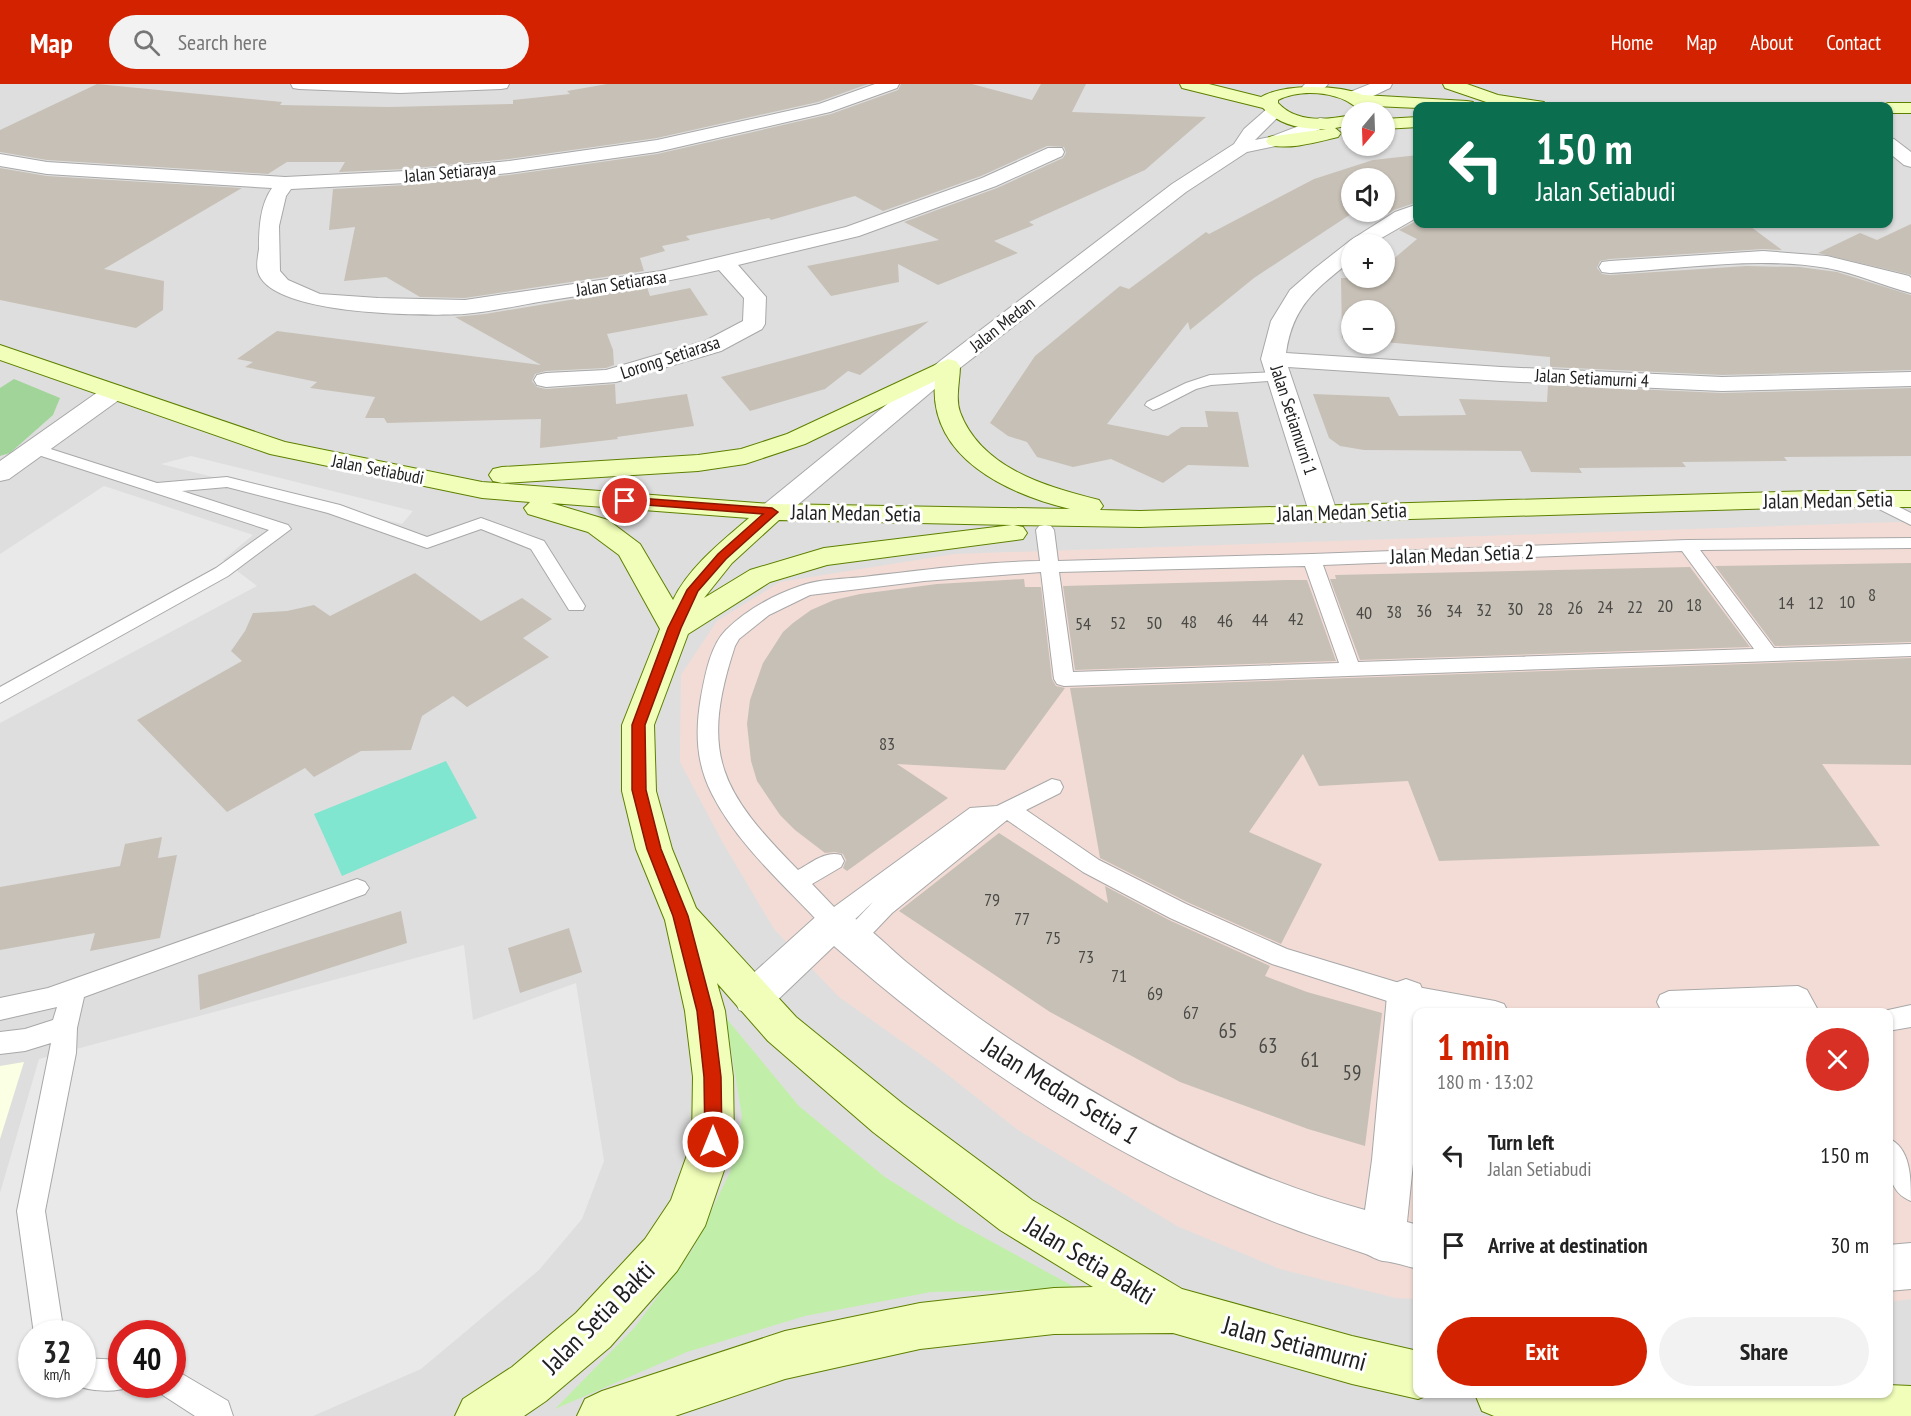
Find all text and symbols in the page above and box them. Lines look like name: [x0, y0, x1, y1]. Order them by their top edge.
search box: [109, 15, 529, 69]
text: Map: [30, 24, 73, 61]
icon: search: [130, 26, 163, 59]
text: Search here: [178, 28, 267, 56]
text: Home: [1611, 29, 1653, 56]
text: Map: [1686, 29, 1717, 56]
text: About: [1750, 29, 1793, 56]
text: Contact: [1826, 29, 1881, 56]
north arrow: [1341, 102, 1395, 156]
map controls: [1341, 102, 1395, 354]
text: 150 m: [1536, 121, 1633, 176]
icon: left: [1437, 126, 1515, 204]
street label: Jalan Setiaraya: [402, 157, 497, 188]
button: sound: [1341, 168, 1395, 222]
text: Jalan Setiabudi: [1536, 174, 1676, 208]
button: +: [1341, 234, 1395, 288]
street label: Jalan Setiarasa: [573, 265, 668, 302]
street label: Jalan Medan: [964, 291, 1039, 357]
button: −: [1341, 300, 1395, 354]
street label: Lorong Setiarasa: [617, 330, 723, 384]
street label: Jalan Setiamurni 1: [1265, 361, 1323, 478]
street label: Jalan Setiamurni 4: [1533, 363, 1650, 392]
street label: Jalan Setiabudi: [329, 449, 426, 489]
pin: [599, 475, 650, 526]
icon: arrive: [608, 484, 641, 517]
street label: Jalan Medan Setia: [1762, 485, 1893, 515]
street label: Jalan Medan Setia: [1276, 496, 1407, 528]
street label: Jalan Medan Setia: [790, 498, 921, 528]
street label: Jalan Medan Setia 2: [1389, 538, 1534, 570]
house number: 8: [1868, 583, 1876, 606]
house number: 10: [1839, 590, 1855, 613]
house number: 14: [1778, 591, 1794, 614]
house number: 12: [1808, 591, 1824, 614]
house number: 18: [1686, 593, 1702, 616]
house number: 20: [1657, 594, 1673, 617]
house number: 24: [1597, 595, 1613, 618]
house number: 22: [1627, 595, 1643, 618]
house number: 26: [1567, 596, 1583, 619]
house number: 30: [1507, 597, 1523, 620]
house number: 28: [1537, 597, 1553, 620]
house number: 32: [1476, 598, 1492, 621]
house number: 36: [1416, 599, 1432, 622]
house number: 34: [1446, 599, 1462, 622]
house number: 38: [1386, 600, 1402, 623]
house number: 40: [1356, 601, 1372, 624]
house number: 42: [1288, 607, 1304, 630]
house number: 44: [1252, 608, 1268, 631]
house number: 46: [1217, 609, 1233, 632]
house number: 48: [1181, 610, 1197, 633]
house number: 52: [1110, 611, 1126, 634]
house number: 50: [1146, 611, 1162, 634]
house number: 54: [1075, 612, 1091, 635]
house number: 83: [879, 732, 895, 755]
house number: 79: [984, 888, 1000, 911]
house number: 77: [1014, 907, 1030, 930]
house number: 75: [1045, 926, 1061, 949]
house number: 73: [1078, 945, 1094, 968]
house number: 71: [1111, 964, 1127, 987]
house number: 69: [1147, 982, 1163, 1005]
house number: 67: [1183, 1001, 1199, 1024]
house number: 65: [1219, 1017, 1237, 1044]
text: 1 min: [1437, 1023, 1510, 1070]
street label: Jalan Medan Setia 1: [976, 1028, 1145, 1151]
button: close: [1806, 1028, 1869, 1091]
house number: 63: [1259, 1032, 1277, 1059]
house number: 61: [1301, 1046, 1319, 1073]
house number: 59: [1343, 1059, 1361, 1086]
text: 180 m · 13:02: [1437, 1069, 1534, 1095]
position arrow: [681, 1110, 745, 1174]
text: Turn left: [1488, 1128, 1554, 1156]
icon: left: [1437, 1139, 1470, 1172]
text: 150 m: [1820, 1141, 1869, 1169]
text: Jalan Setiabudi: [1488, 1156, 1592, 1182]
street label: Jalan Setia Bakti: [1018, 1208, 1161, 1312]
icon: arrive: [1437, 1229, 1470, 1262]
text: Arrive at destination: [1488, 1231, 1648, 1259]
text: 30 m: [1830, 1231, 1869, 1259]
street label: Jalan Setia Bakti: [534, 1254, 661, 1381]
street label: Jalan Setiamurni: [1219, 1308, 1371, 1378]
button: Exit: [1437, 1317, 1647, 1386]
button: Share: [1659, 1317, 1869, 1386]
speed limit sign: 40: [108, 1320, 186, 1398]
text: 32: [43, 1332, 71, 1371]
text: km/h: [44, 1365, 70, 1384]

